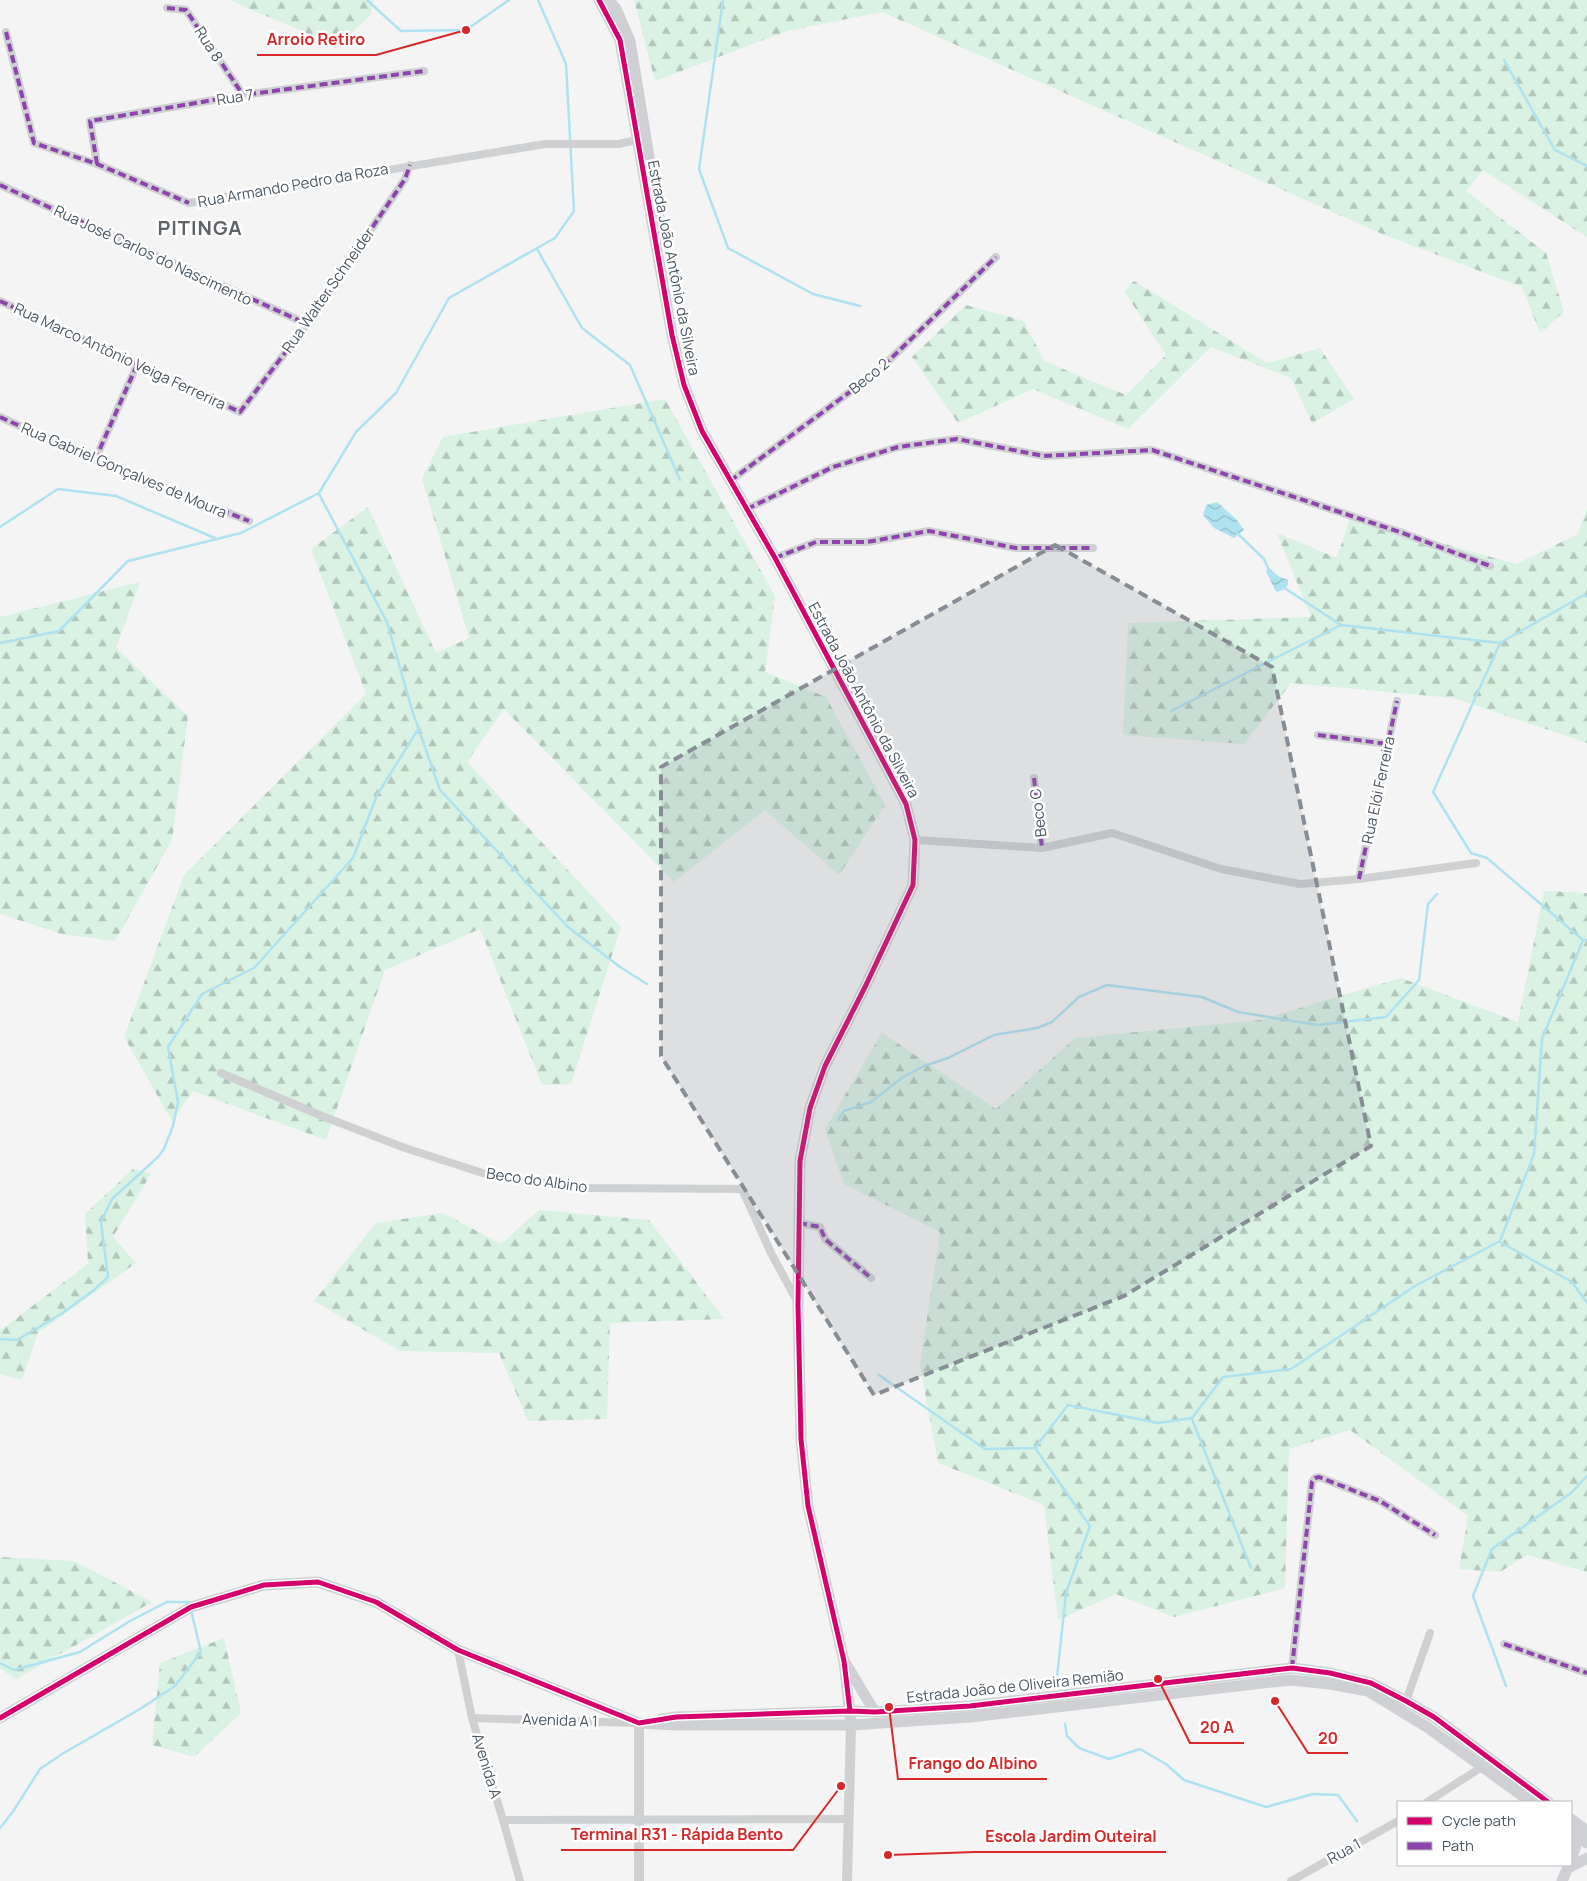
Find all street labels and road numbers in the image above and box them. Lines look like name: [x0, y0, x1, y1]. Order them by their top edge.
street label: Rua 8: [190, 22, 228, 66]
street label: Rua 7: [215, 84, 255, 110]
street label: Rua Armando Pedro da Roza: [196, 158, 390, 212]
street label: Estrada João Antônio da Silveira: [643, 159, 705, 377]
street label: Rua José Carlos do Nascimento: [51, 200, 256, 310]
street label: Rua Walter Schneider: [277, 223, 380, 357]
street label: Rua Marco Antônio Veiga Ferrerira: [11, 298, 229, 414]
street label: Beco 2: [844, 353, 894, 399]
street label: Rua Gabriel Gonçalves de Moura: [18, 417, 230, 523]
street label: Estrada João Antônio da Silveira: [803, 598, 925, 802]
street label: Rua Elói Ferreira: [1356, 734, 1400, 846]
street label: Beco C: [1025, 787, 1051, 838]
street label: Beco do Albino: [485, 1163, 589, 1197]
street label: Estrada João de Oliveira Remião: [905, 1664, 1125, 1708]
street label: Avenida A 1: [522, 1708, 598, 1732]
street label: Avenida A: [467, 1731, 507, 1802]
street label: Rua 1: [1323, 1833, 1365, 1869]

